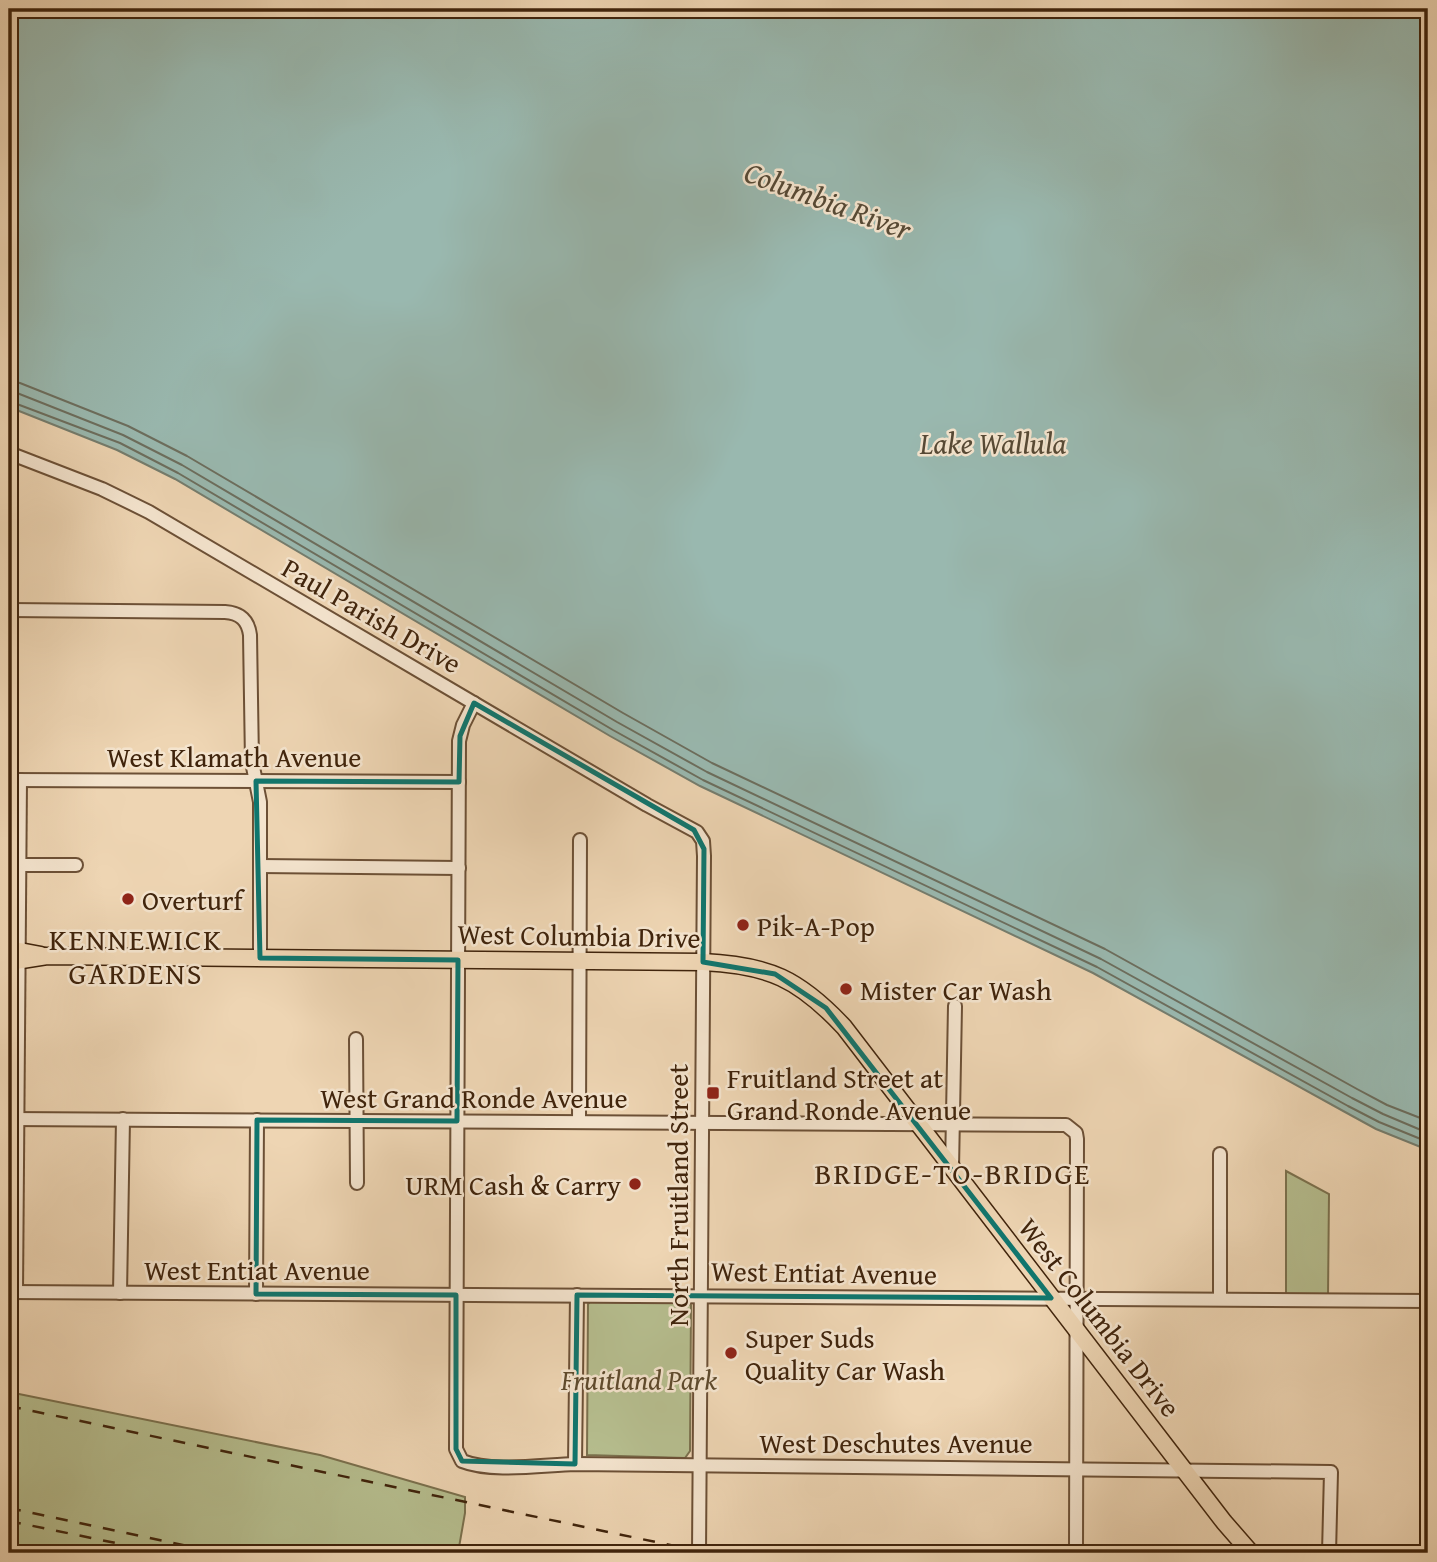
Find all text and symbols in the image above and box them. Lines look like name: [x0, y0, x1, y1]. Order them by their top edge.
water label: Columbia River: [738, 149, 918, 251]
water label: Lake Wallula: [919, 421, 1067, 465]
street label: Paul Parish Drive: [275, 547, 469, 683]
street label: West Klamath Avenue: [107, 736, 361, 777]
place label: Overturf: [142, 879, 246, 920]
marker: Overturf: [120, 891, 136, 907]
place label: Pik-A-Pop: [757, 905, 875, 946]
street label: West Columbia Drive: [457, 912, 701, 958]
district label: KENNEWICK GARDENS: [49, 917, 223, 995]
marker: Pik-A-Pop: [735, 917, 751, 933]
place label: Mister Car Wash: [860, 969, 1052, 1010]
marker: Mister Car Wash: [838, 981, 854, 997]
place label: Fruitland Street at Grand Ronde Avenue: [727, 1057, 971, 1130]
street label: North Fruitland Street: [657, 1064, 698, 1326]
street label: West Grand Ronde Avenue: [320, 1077, 628, 1118]
marker: Fruitland Street at Grand Ronde Avenue: [705, 1085, 721, 1101]
district label: BRIDGE-TO-BRIDGE: [815, 1151, 1091, 1195]
place label: URM Cash & Carry: [405, 1164, 621, 1205]
marker: URM Cash & Carry: [627, 1176, 643, 1192]
street label: West Columbia Drive: [1009, 1209, 1191, 1425]
street label: West Entiat Avenue: [144, 1249, 370, 1290]
street label: West Entiat Avenue: [711, 1250, 937, 1294]
place label: Super Suds Quality Car Wash: [745, 1317, 945, 1390]
marker: Super Suds Quality Car Wash: [723, 1345, 739, 1361]
park label: Fruitland Park: [560, 1359, 717, 1400]
street label: West Deschutes Avenue: [759, 1422, 1033, 1463]

